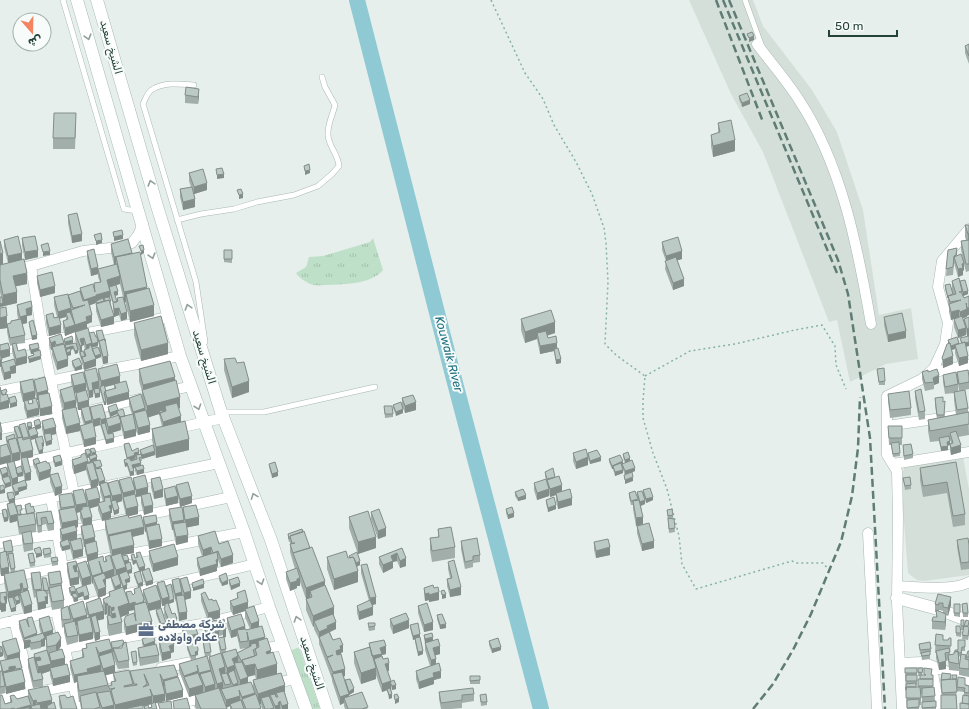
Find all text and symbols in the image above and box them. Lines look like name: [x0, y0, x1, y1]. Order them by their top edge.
north arrow: [12, 12, 52, 52]
scale bar: [829, 12, 897, 38]
street label: الشيخ سعيد: [95, 18, 125, 76]
text: 50 m: [835, 19, 863, 33]
text: ش: [26, 32, 44, 49]
one-way arrow: [83, 34, 92, 41]
one-way arrow: [147, 180, 156, 187]
one-way arrow: [147, 253, 156, 260]
one-way arrow: [184, 304, 193, 311]
water label: Kouwaik River: [432, 315, 466, 394]
street label: الشيخ سعيد: [188, 328, 218, 386]
one-way arrow: [194, 404, 202, 411]
one-way arrow: [251, 493, 259, 501]
one-way arrow: [256, 579, 265, 586]
one-way arrow: [293, 615, 302, 622]
place label: شركة مصطفى عكام واولاده: [158, 618, 224, 645]
office icon: شركة مصطفى عكام واولاده: [137, 621, 155, 639]
street label: الشيخ سعيد: [295, 634, 327, 692]

